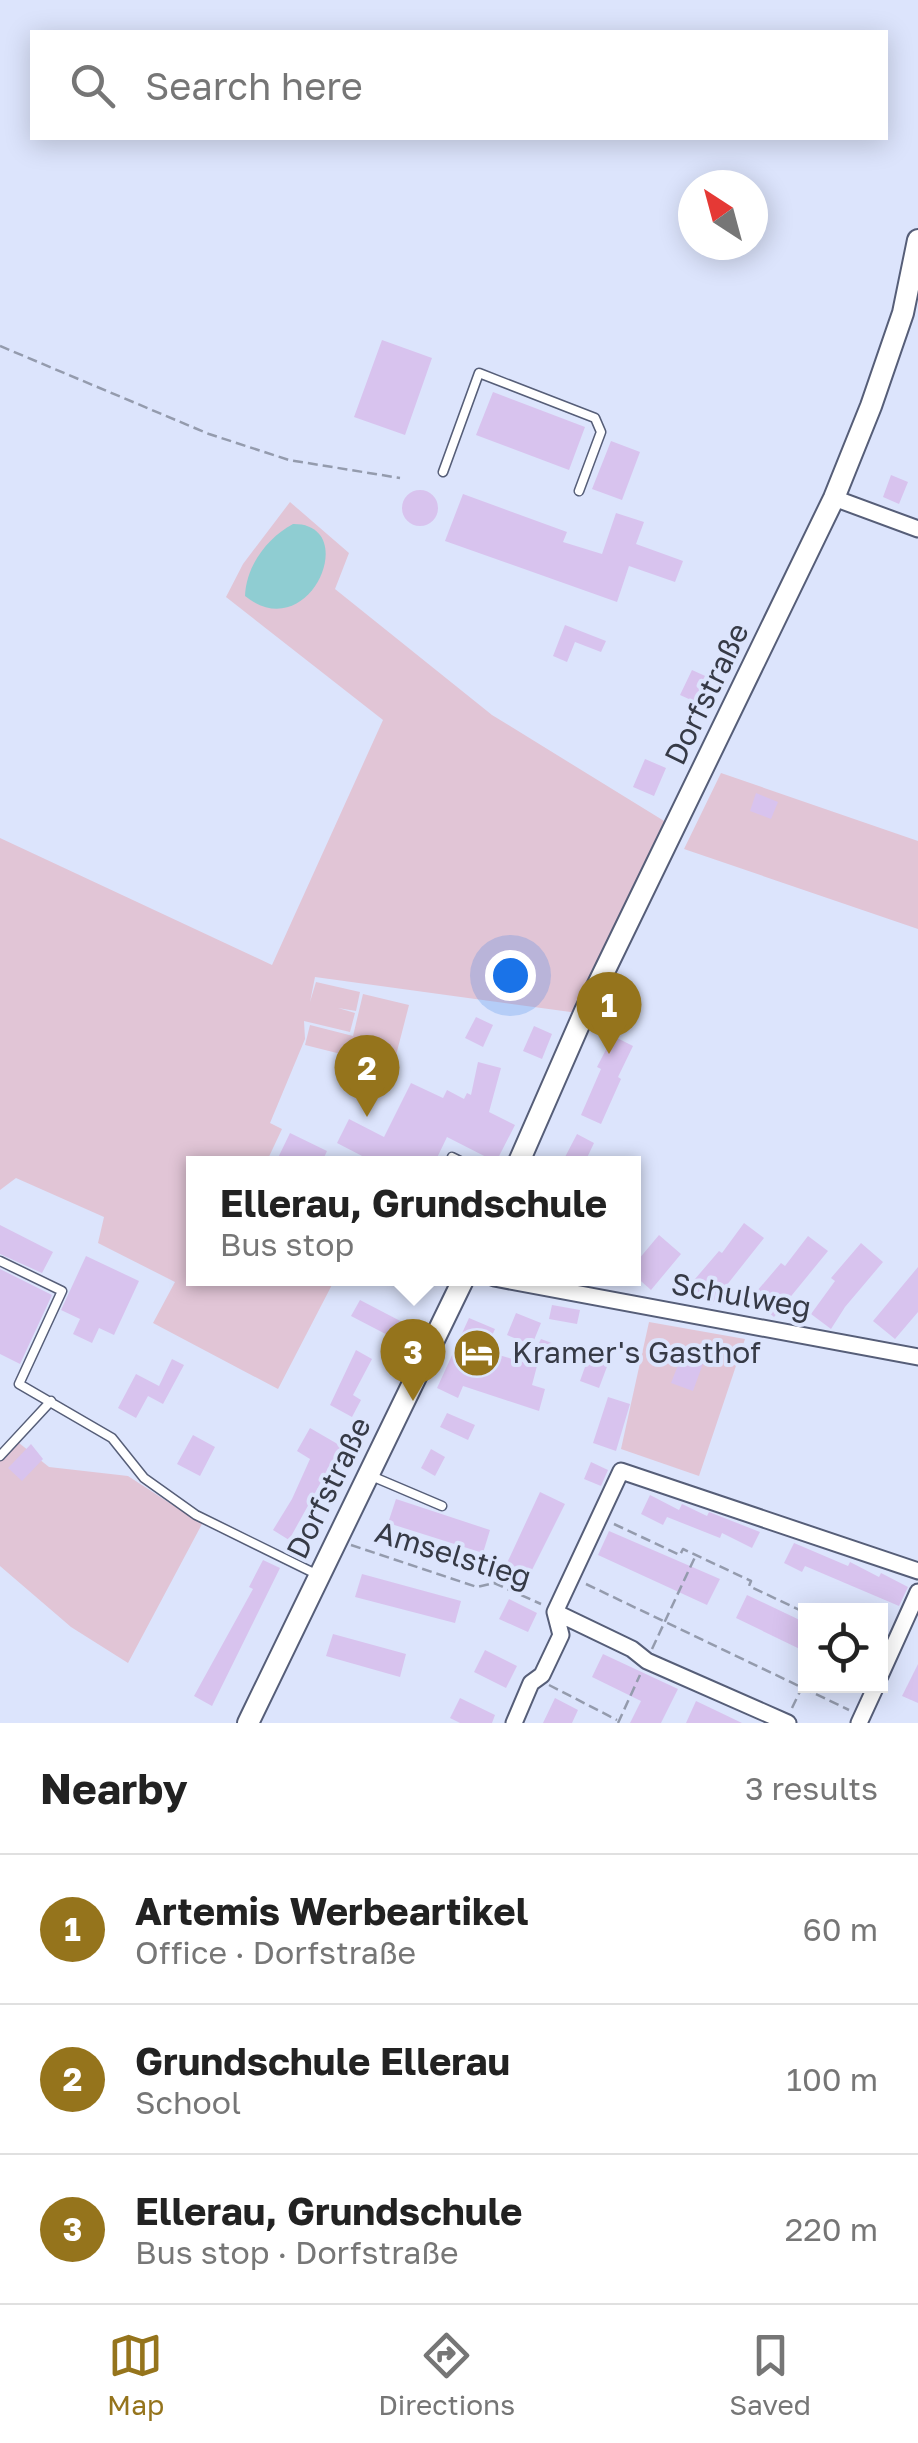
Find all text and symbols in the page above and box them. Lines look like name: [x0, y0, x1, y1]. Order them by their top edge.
search box: [30, 30, 888, 140]
icon: search: [65, 58, 120, 113]
text: Search here: [145, 63, 363, 108]
north arrow: [678, 170, 768, 260]
street label: Dorfstraße: [656, 617, 756, 770]
your location: [485, 950, 536, 1001]
pin: 1: [576, 972, 642, 1054]
pin: 2: [334, 1034, 400, 1117]
popup: [186, 1156, 641, 1286]
text: Ellerau, Grundschule: [220, 1180, 607, 1225]
text: Bus stop: [220, 1225, 354, 1263]
street label: Schulweg: [668, 1265, 814, 1325]
pin: 3: [380, 1318, 446, 1401]
hotel icon: Kramer's Gasthof: [451, 1327, 503, 1379]
place label: Kramer's Gasthof: [512, 1334, 761, 1370]
street label: Dorfstraße: [278, 1411, 378, 1564]
street label: Amselstieg: [371, 1513, 536, 1595]
map controls: [798, 1603, 888, 1693]
button: locate: [798, 1603, 888, 1693]
text: Nearby: [40, 1763, 188, 1813]
text: 3 results: [745, 1769, 878, 1807]
text: Artemis Werbeartikel: [135, 1888, 528, 1933]
text: 1: [64, 1910, 81, 1948]
text: 60 m: [802, 1910, 878, 1948]
text: Office · Dorfstraße: [135, 1933, 416, 1971]
text: Grundschule Ellerau: [135, 2038, 510, 2083]
text: 2: [63, 2060, 82, 2098]
text: 100 m: [786, 2060, 878, 2098]
text: School: [135, 2083, 241, 2121]
text: Ellerau, Grundschule: [135, 2188, 522, 2233]
text: 3: [63, 2210, 82, 2248]
text: 220 m: [785, 2210, 878, 2248]
text: Bus stop · Dorfstraße: [135, 2233, 459, 2271]
tab: Map: [107, 2328, 164, 2421]
tab: Directions: [378, 2328, 515, 2421]
tab: Saved: [729, 2328, 811, 2421]

